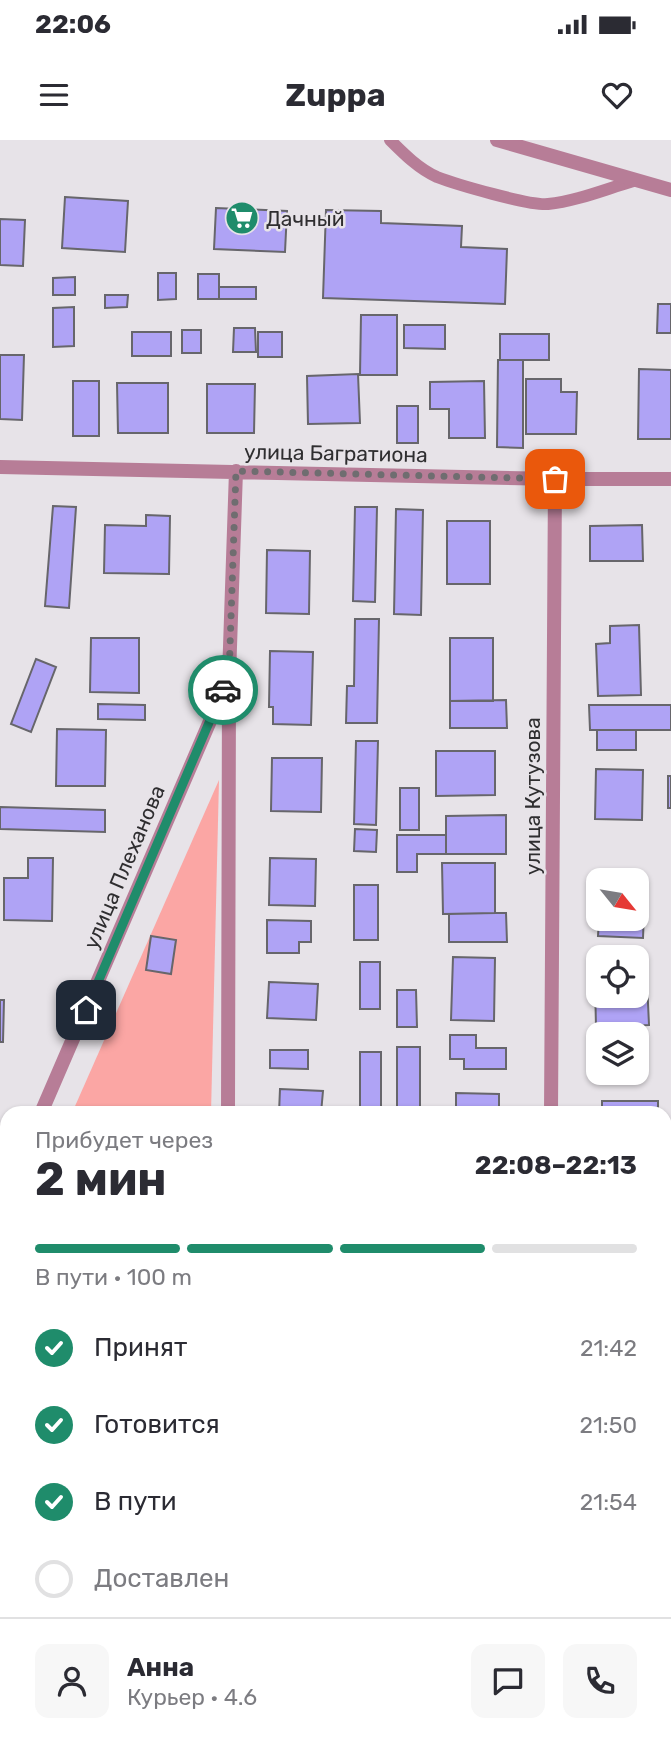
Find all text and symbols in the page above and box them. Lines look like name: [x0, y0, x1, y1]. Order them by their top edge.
text: 22:06: [35, 9, 111, 40]
icon: menu: [35, 76, 73, 114]
text: Zuppa: [285, 76, 386, 114]
icon: heart: [598, 76, 636, 114]
supermarket icon: Дачный: [223, 199, 261, 237]
place label: Дачный: [266, 206, 344, 231]
street label: улица Багратиона: [244, 439, 428, 467]
pin: [525, 449, 585, 509]
icon: bag: [536, 460, 574, 498]
courier: [188, 655, 258, 725]
icon: car: [204, 671, 242, 709]
street label: улица Кутузова: [520, 717, 545, 875]
street label: улица Плеханова: [78, 781, 170, 953]
north arrow: [586, 868, 649, 931]
map controls: [586, 868, 649, 1085]
button: locate: [586, 945, 649, 1008]
pin: [56, 980, 116, 1040]
icon: home: [67, 991, 105, 1029]
button: layers: [586, 1022, 649, 1085]
text: Прибудет через: [35, 1126, 213, 1154]
text: 22:08–22:13: [475, 1150, 637, 1181]
text: 2 мин: [35, 1152, 167, 1207]
text: В пути · 100 m: [35, 1263, 192, 1291]
icon: check: [35, 1329, 73, 1367]
text: Принят: [94, 1332, 187, 1363]
text: 21:42: [580, 1334, 637, 1362]
icon: check: [35, 1406, 73, 1444]
text: Готовится: [94, 1409, 220, 1440]
text: 21:50: [580, 1411, 637, 1439]
icon: check: [35, 1483, 73, 1521]
text: В пути: [94, 1486, 177, 1517]
text: 21:54: [580, 1488, 637, 1516]
text: Доставлен: [94, 1563, 229, 1594]
button: person: [35, 1644, 109, 1718]
button: chat: [471, 1644, 545, 1718]
button: phone: [563, 1644, 637, 1718]
text: Анна: [127, 1652, 194, 1683]
text: Курьер · 4.6: [127, 1683, 257, 1711]

